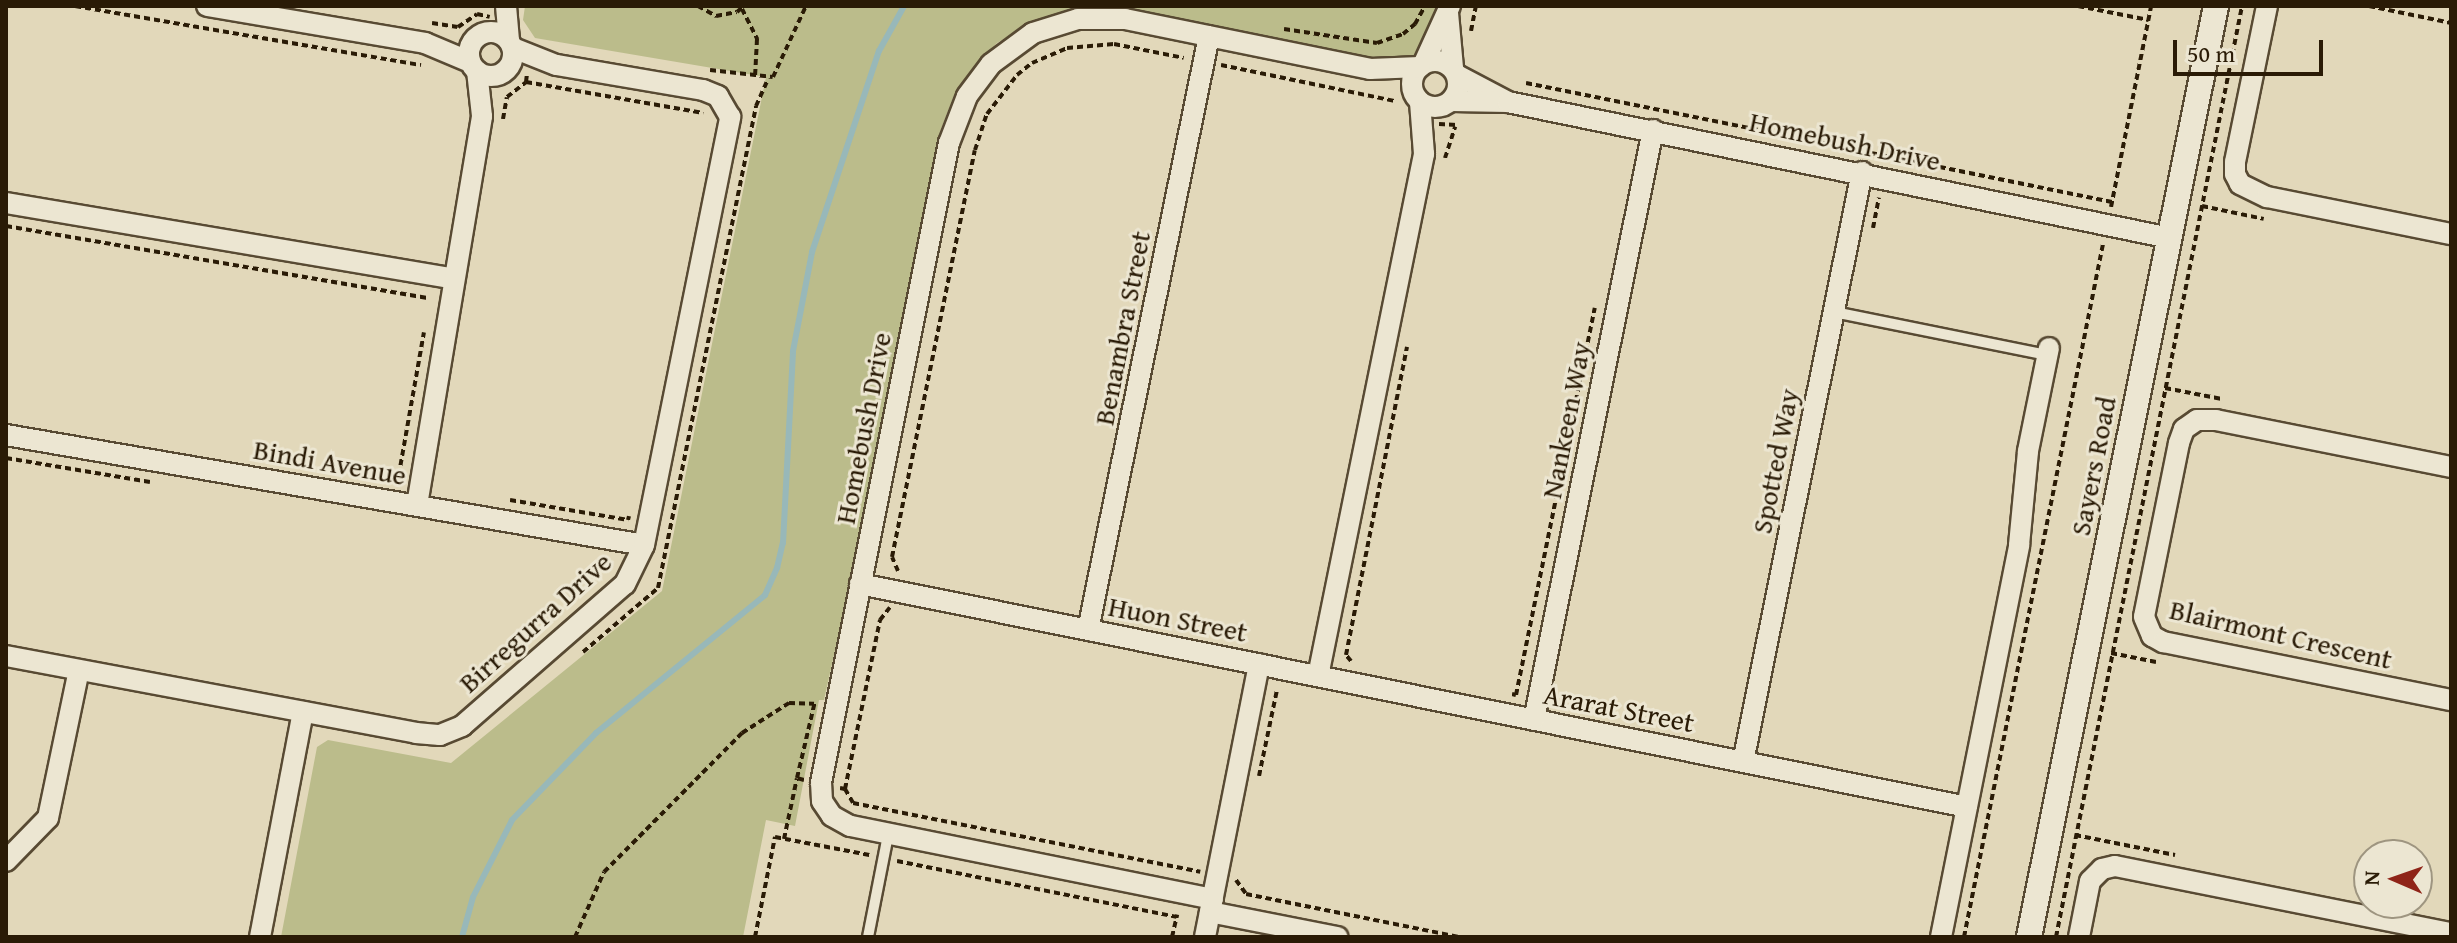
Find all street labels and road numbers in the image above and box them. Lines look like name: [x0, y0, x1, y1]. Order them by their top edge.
street label: Homebush Drive: [1746, 104, 1944, 178]
street label: Benambra Street: [1087, 228, 1157, 428]
street label: Homebush Drive: [828, 329, 898, 527]
street label: Nankeen Way: [1534, 339, 1598, 501]
street label: Spotted Way: [1744, 386, 1806, 536]
street label: Sayers Road: [2063, 394, 2123, 538]
street label: Bindi Avenue: [251, 432, 409, 492]
street label: Birregurra Drive: [452, 545, 618, 699]
street label: Huon Street: [1106, 589, 1250, 649]
street label: Blairmont Crescent: [2167, 592, 2395, 676]
street label: Ararat Street: [1541, 677, 1697, 739]

